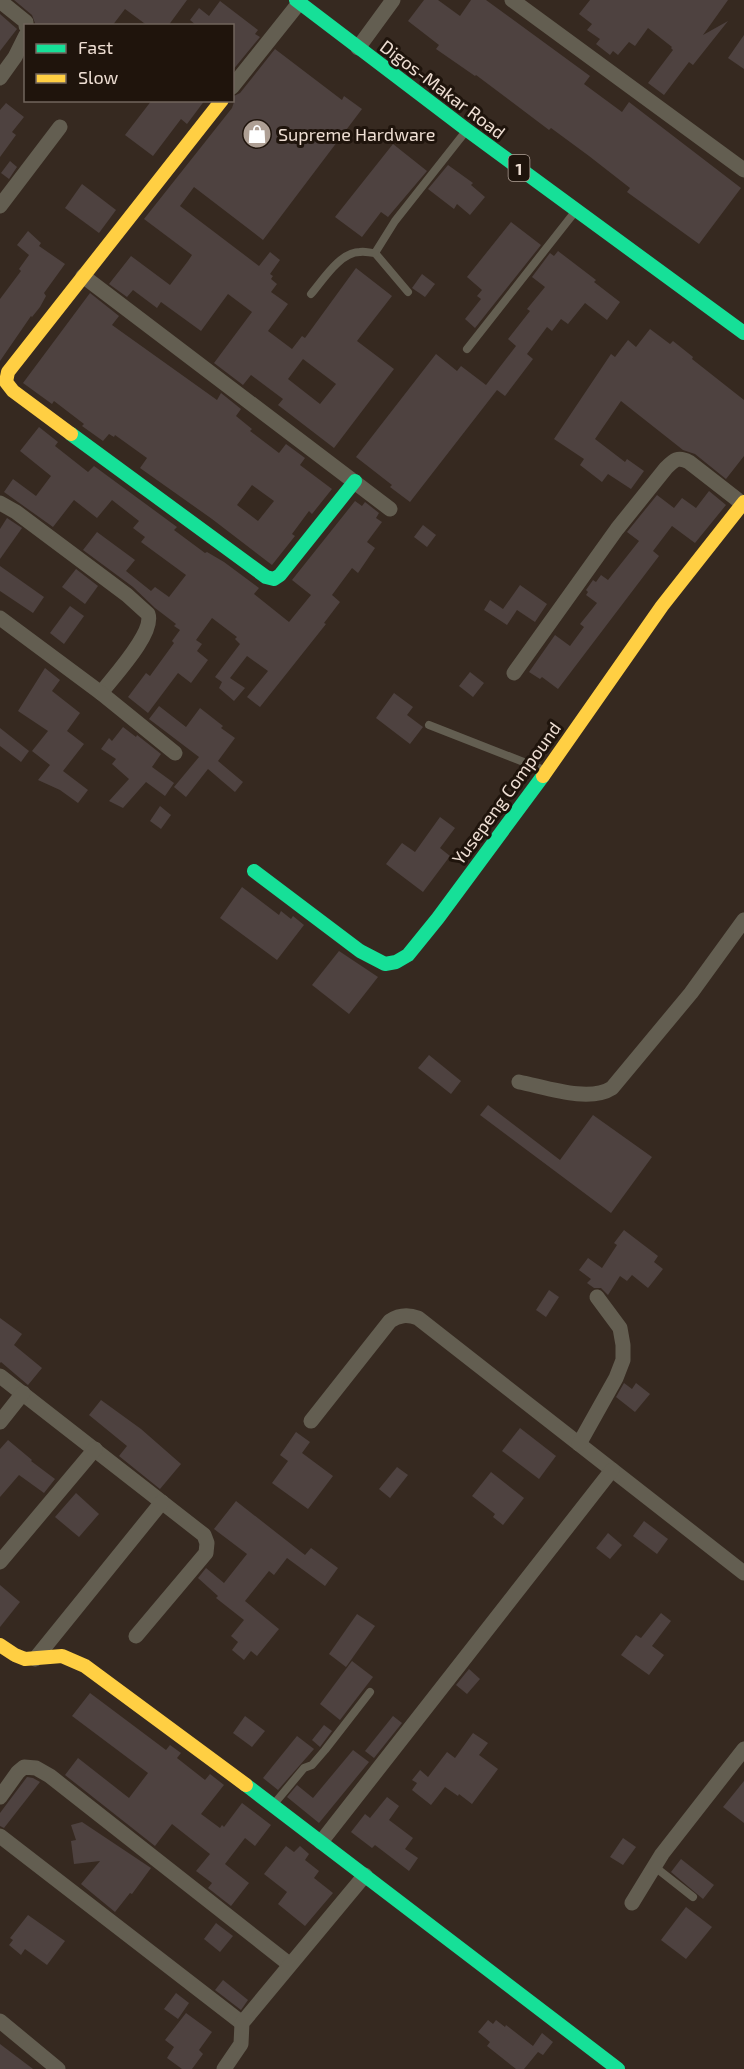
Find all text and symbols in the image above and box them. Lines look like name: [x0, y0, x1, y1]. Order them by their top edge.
legend: [24, 24, 234, 102]
street label: Digos-Makar Road: [376, 35, 510, 143]
text: Fast: [78, 36, 113, 58]
text: Slow: [78, 66, 119, 88]
shop icon: Supreme Hardware: [241, 118, 273, 150]
place label: Supreme Hardware: [278, 123, 435, 145]
road number: 1: [508, 155, 530, 181]
street label: Yusepeng Compound: [447, 717, 565, 869]

